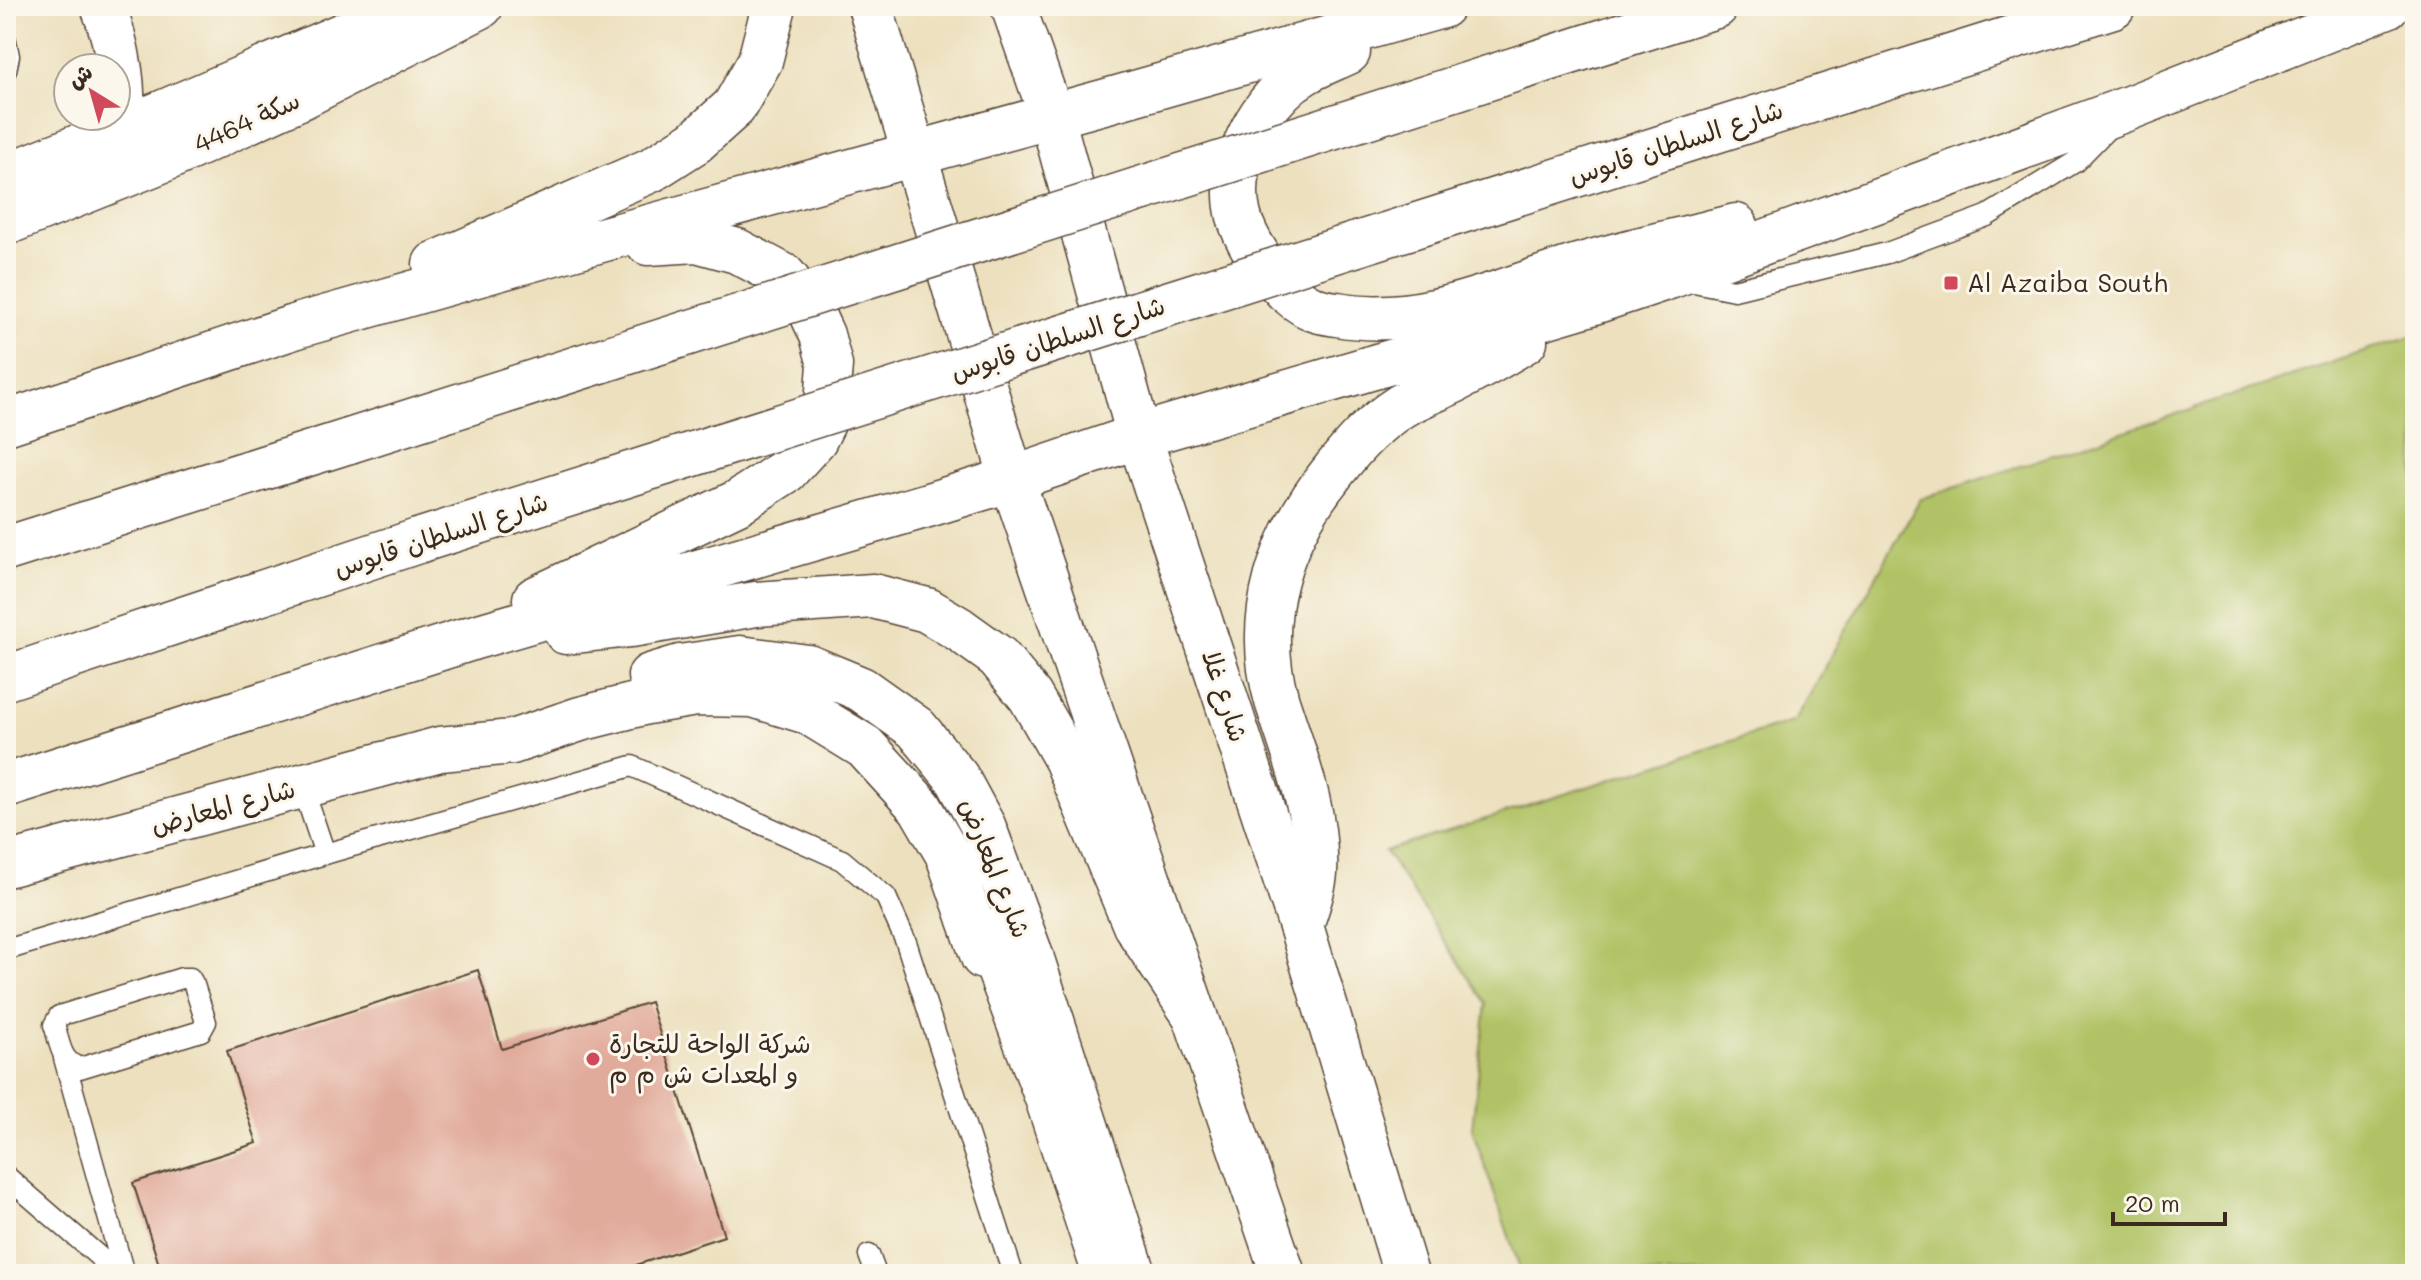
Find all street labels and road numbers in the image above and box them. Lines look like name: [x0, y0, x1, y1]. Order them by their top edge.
street label: سكة 4464: [188, 82, 305, 160]
street label: شارع السلطان قابوس: [1564, 91, 1788, 195]
street label: شارع السلطان قابوس: [946, 287, 1170, 391]
street label: شارع السلطان قابوس: [329, 483, 553, 587]
street label: شارع غلا: [1193, 645, 1257, 747]
street label: شارع المعارض: [147, 770, 299, 844]
street label: شارع المعارض: [951, 793, 1039, 943]

